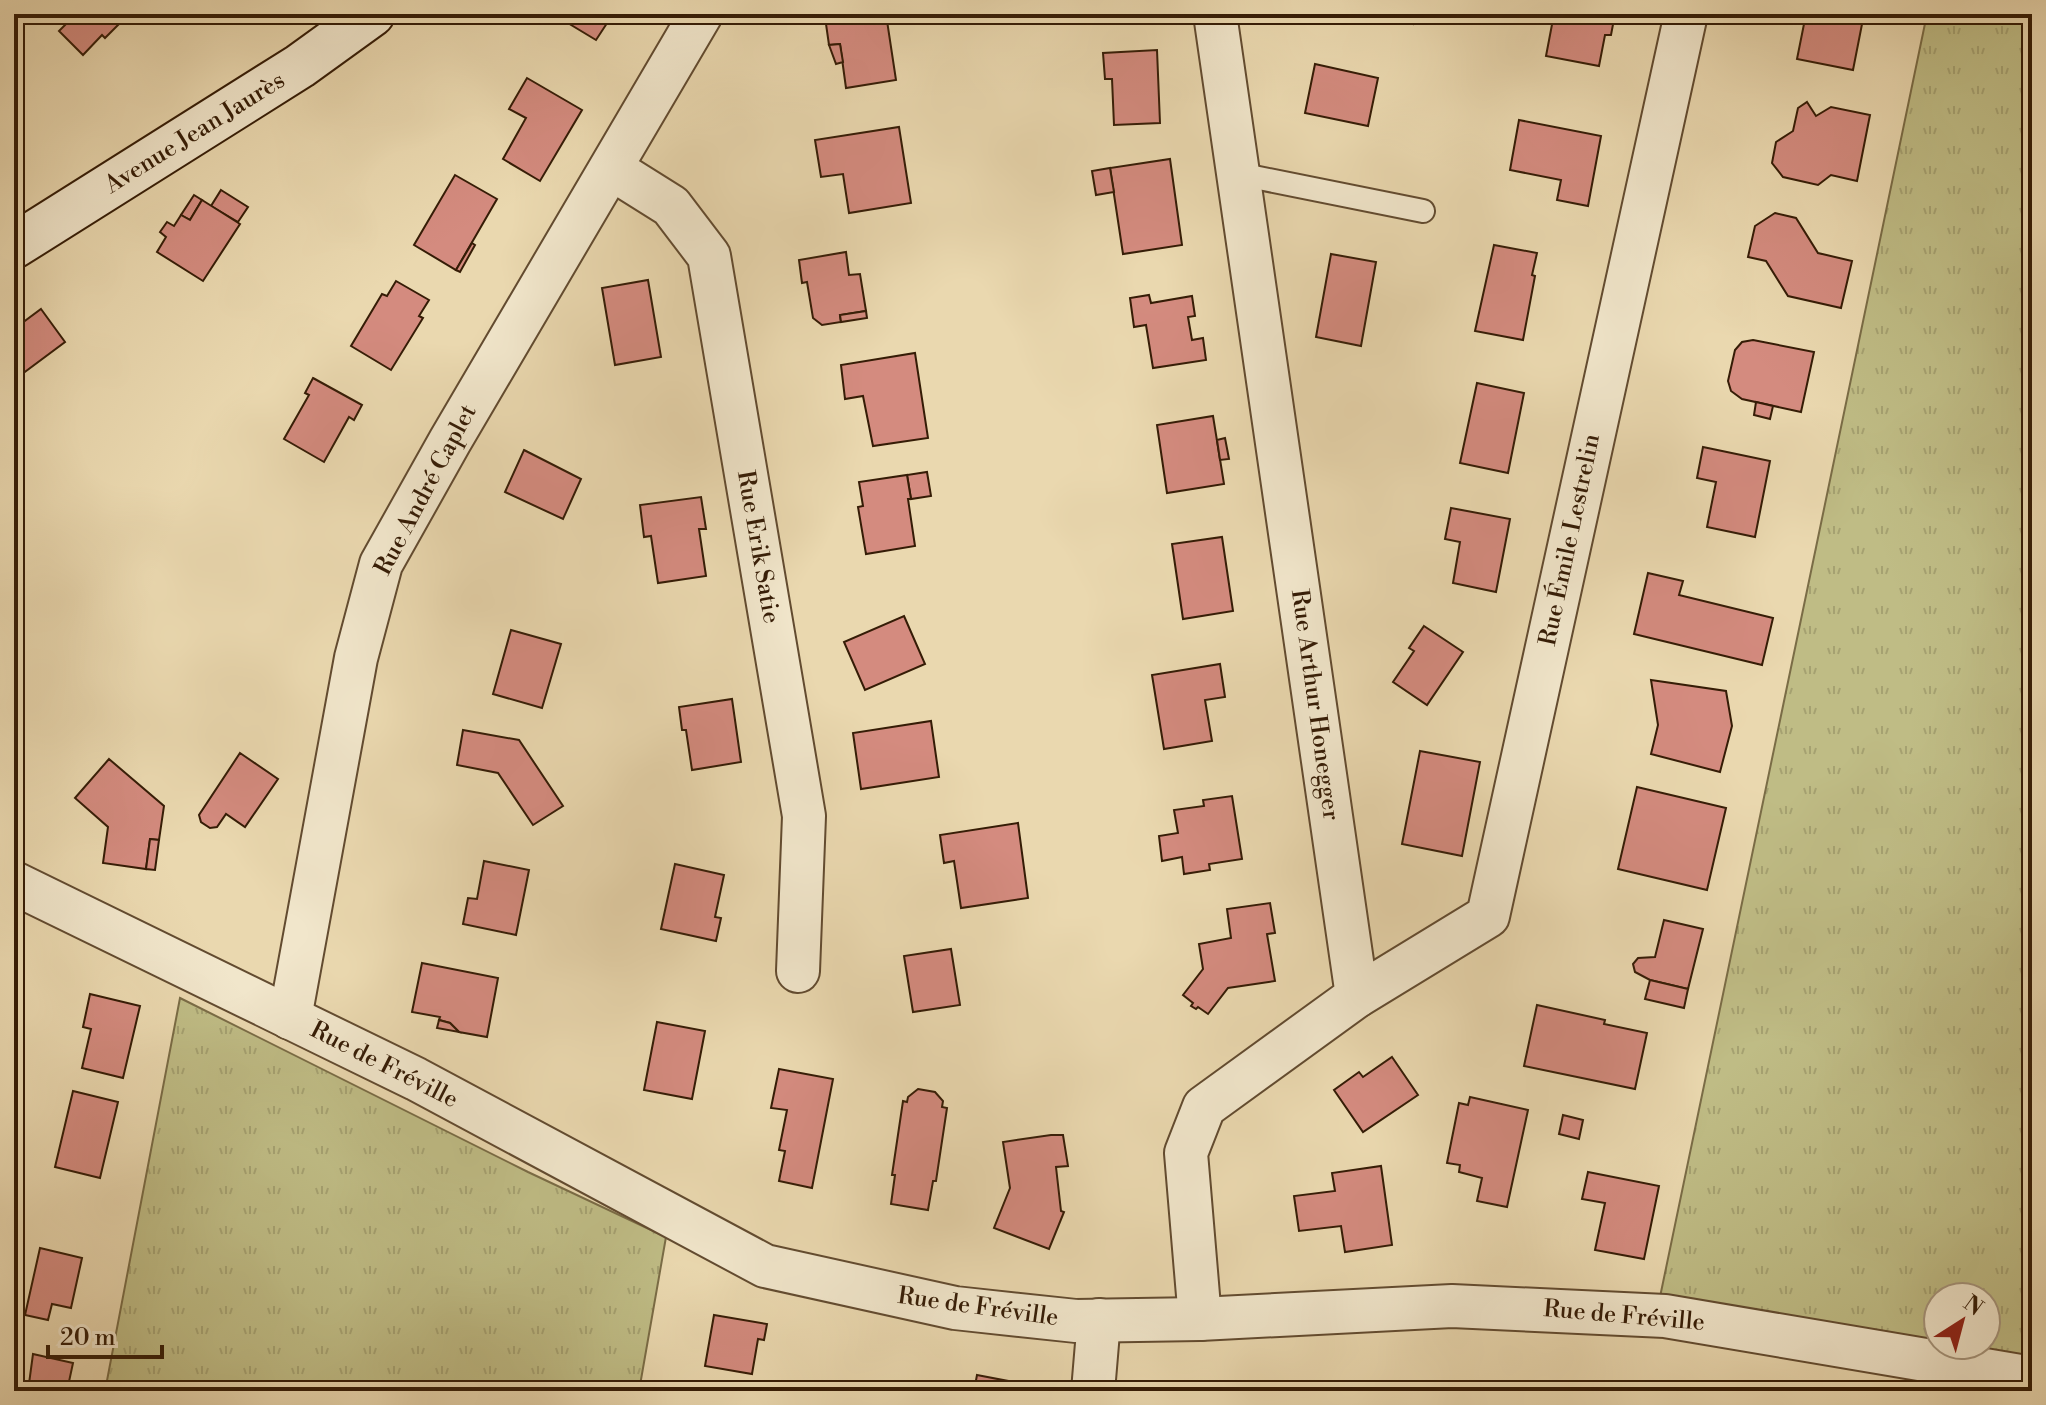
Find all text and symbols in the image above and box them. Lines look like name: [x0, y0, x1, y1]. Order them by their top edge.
street label: Avenue Jean Jaurès: [99, 66, 291, 201]
street label: Rue André Caplet: [368, 399, 484, 581]
street label: Rue Émile Lestrelin: [1532, 431, 1607, 649]
street label: Rue Erik Satie: [730, 468, 786, 626]
street label: Rue Arthur Honegger: [1284, 587, 1346, 823]
street label: Rue de Fréville: [305, 1015, 463, 1115]
street label: Rue de Fréville: [896, 1281, 1060, 1333]
north arrow: [1922, 1281, 2002, 1361]
text: N: [1958, 1290, 1988, 1322]
street label: Rue de Fréville: [1542, 1294, 1706, 1338]
scale bar: [48, 1309, 162, 1359]
text: 20 m: [60, 1323, 116, 1353]

